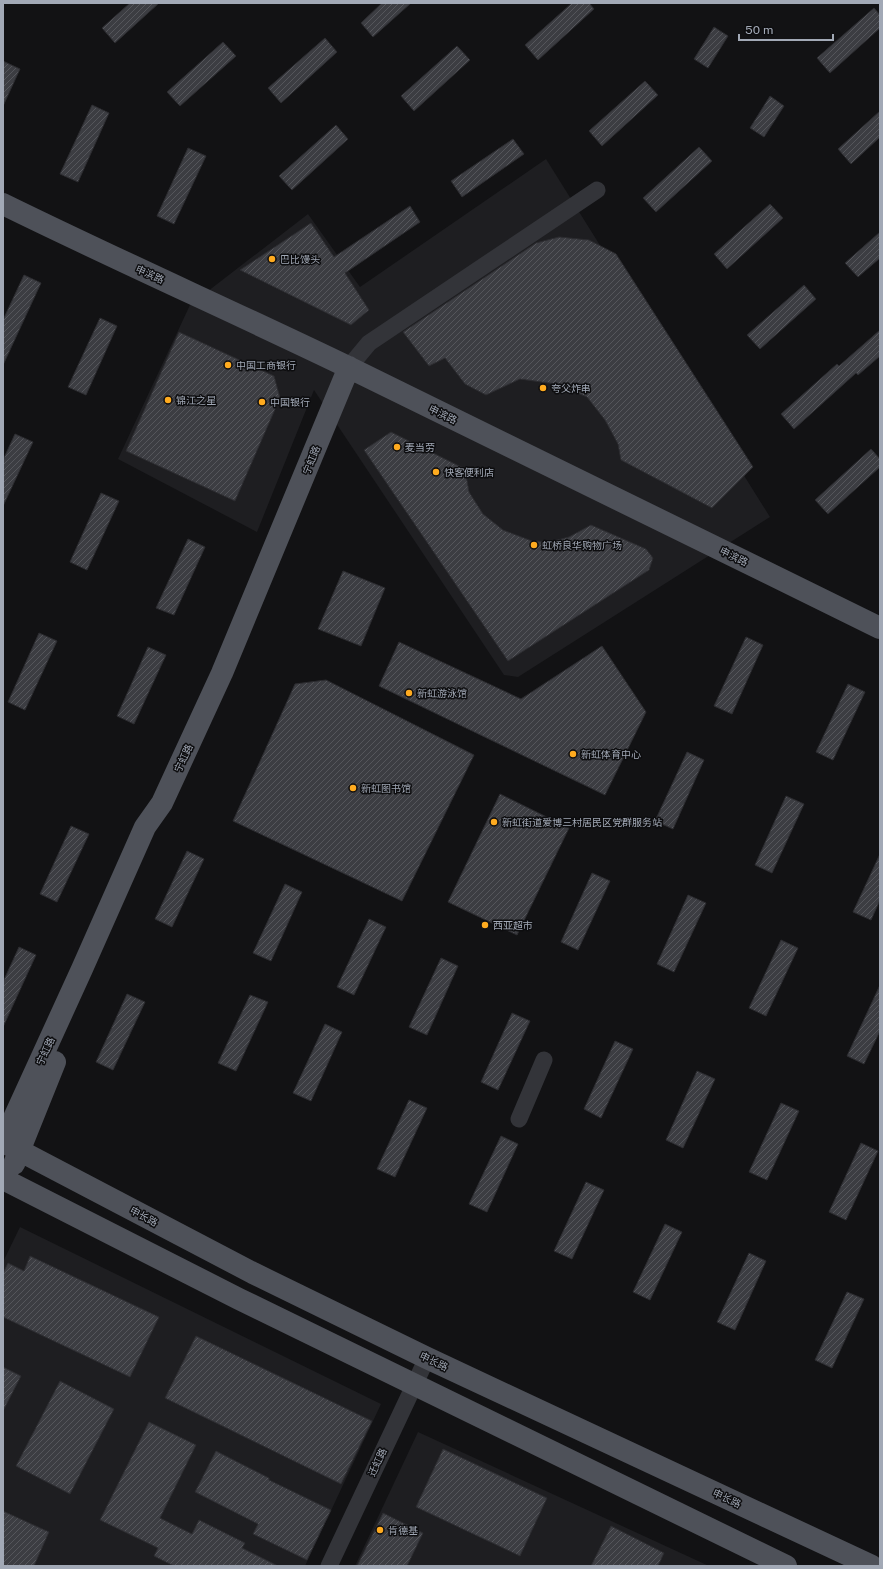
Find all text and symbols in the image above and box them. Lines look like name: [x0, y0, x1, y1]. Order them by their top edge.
scale bar: [739, 16, 833, 42]
text: 50 m: [745, 23, 773, 37]
place label: 巴比馒头: [280, 253, 320, 265]
marker: 巴比馒头: [267, 254, 277, 264]
street label: 申滨路: [134, 262, 166, 286]
place label: 中国工商银行: [236, 359, 296, 371]
marker: 中国工商银行: [223, 360, 233, 370]
place label: 夸父炸串: [551, 382, 591, 394]
marker: 夸父炸串: [538, 383, 548, 393]
place label: 锦江之星: [176, 394, 216, 406]
marker: 锦江之星: [163, 395, 173, 405]
place label: 中国银行: [270, 396, 310, 408]
marker: 中国银行: [257, 397, 267, 407]
street label: 申滨路: [427, 402, 459, 426]
place label: 麦当劳: [405, 441, 435, 453]
marker: 麦当劳: [392, 442, 402, 452]
street label: 宁虹路: [300, 444, 322, 476]
place label: 快客便利店: [444, 466, 494, 478]
marker: 快客便利店: [431, 467, 441, 477]
place label: 虹桥良华购物广场: [542, 539, 622, 551]
marker: 虹桥良华购物广场: [529, 540, 539, 550]
street label: 申滨路: [718, 544, 750, 568]
place label: 新虹游泳馆: [417, 687, 467, 699]
marker: 新虹游泳馆: [404, 688, 414, 698]
street label: 宁虹路: [171, 742, 195, 774]
place label: 新虹体育中心: [581, 748, 641, 760]
marker: 新虹体育中心: [568, 749, 578, 759]
place label: 新虹图书馆: [361, 782, 411, 794]
marker: 新虹图书馆: [348, 783, 358, 793]
place label: 新虹街道爱博三村居民区党群服务站: [502, 816, 662, 828]
marker: 新虹街道爱博三村居民区党群服务站: [489, 817, 499, 827]
place label: 西亚超市: [493, 919, 533, 931]
marker: 西亚超市: [480, 920, 490, 930]
street label: 宁虹路: [33, 1035, 57, 1067]
street label: 申长路: [128, 1204, 160, 1228]
street label: 申长路: [418, 1349, 450, 1373]
street label: 迁虹路: [365, 1446, 389, 1478]
street label: 申长路: [711, 1486, 743, 1510]
place label: 肯德基: [388, 1524, 418, 1536]
marker: 肯德基: [375, 1525, 385, 1535]

